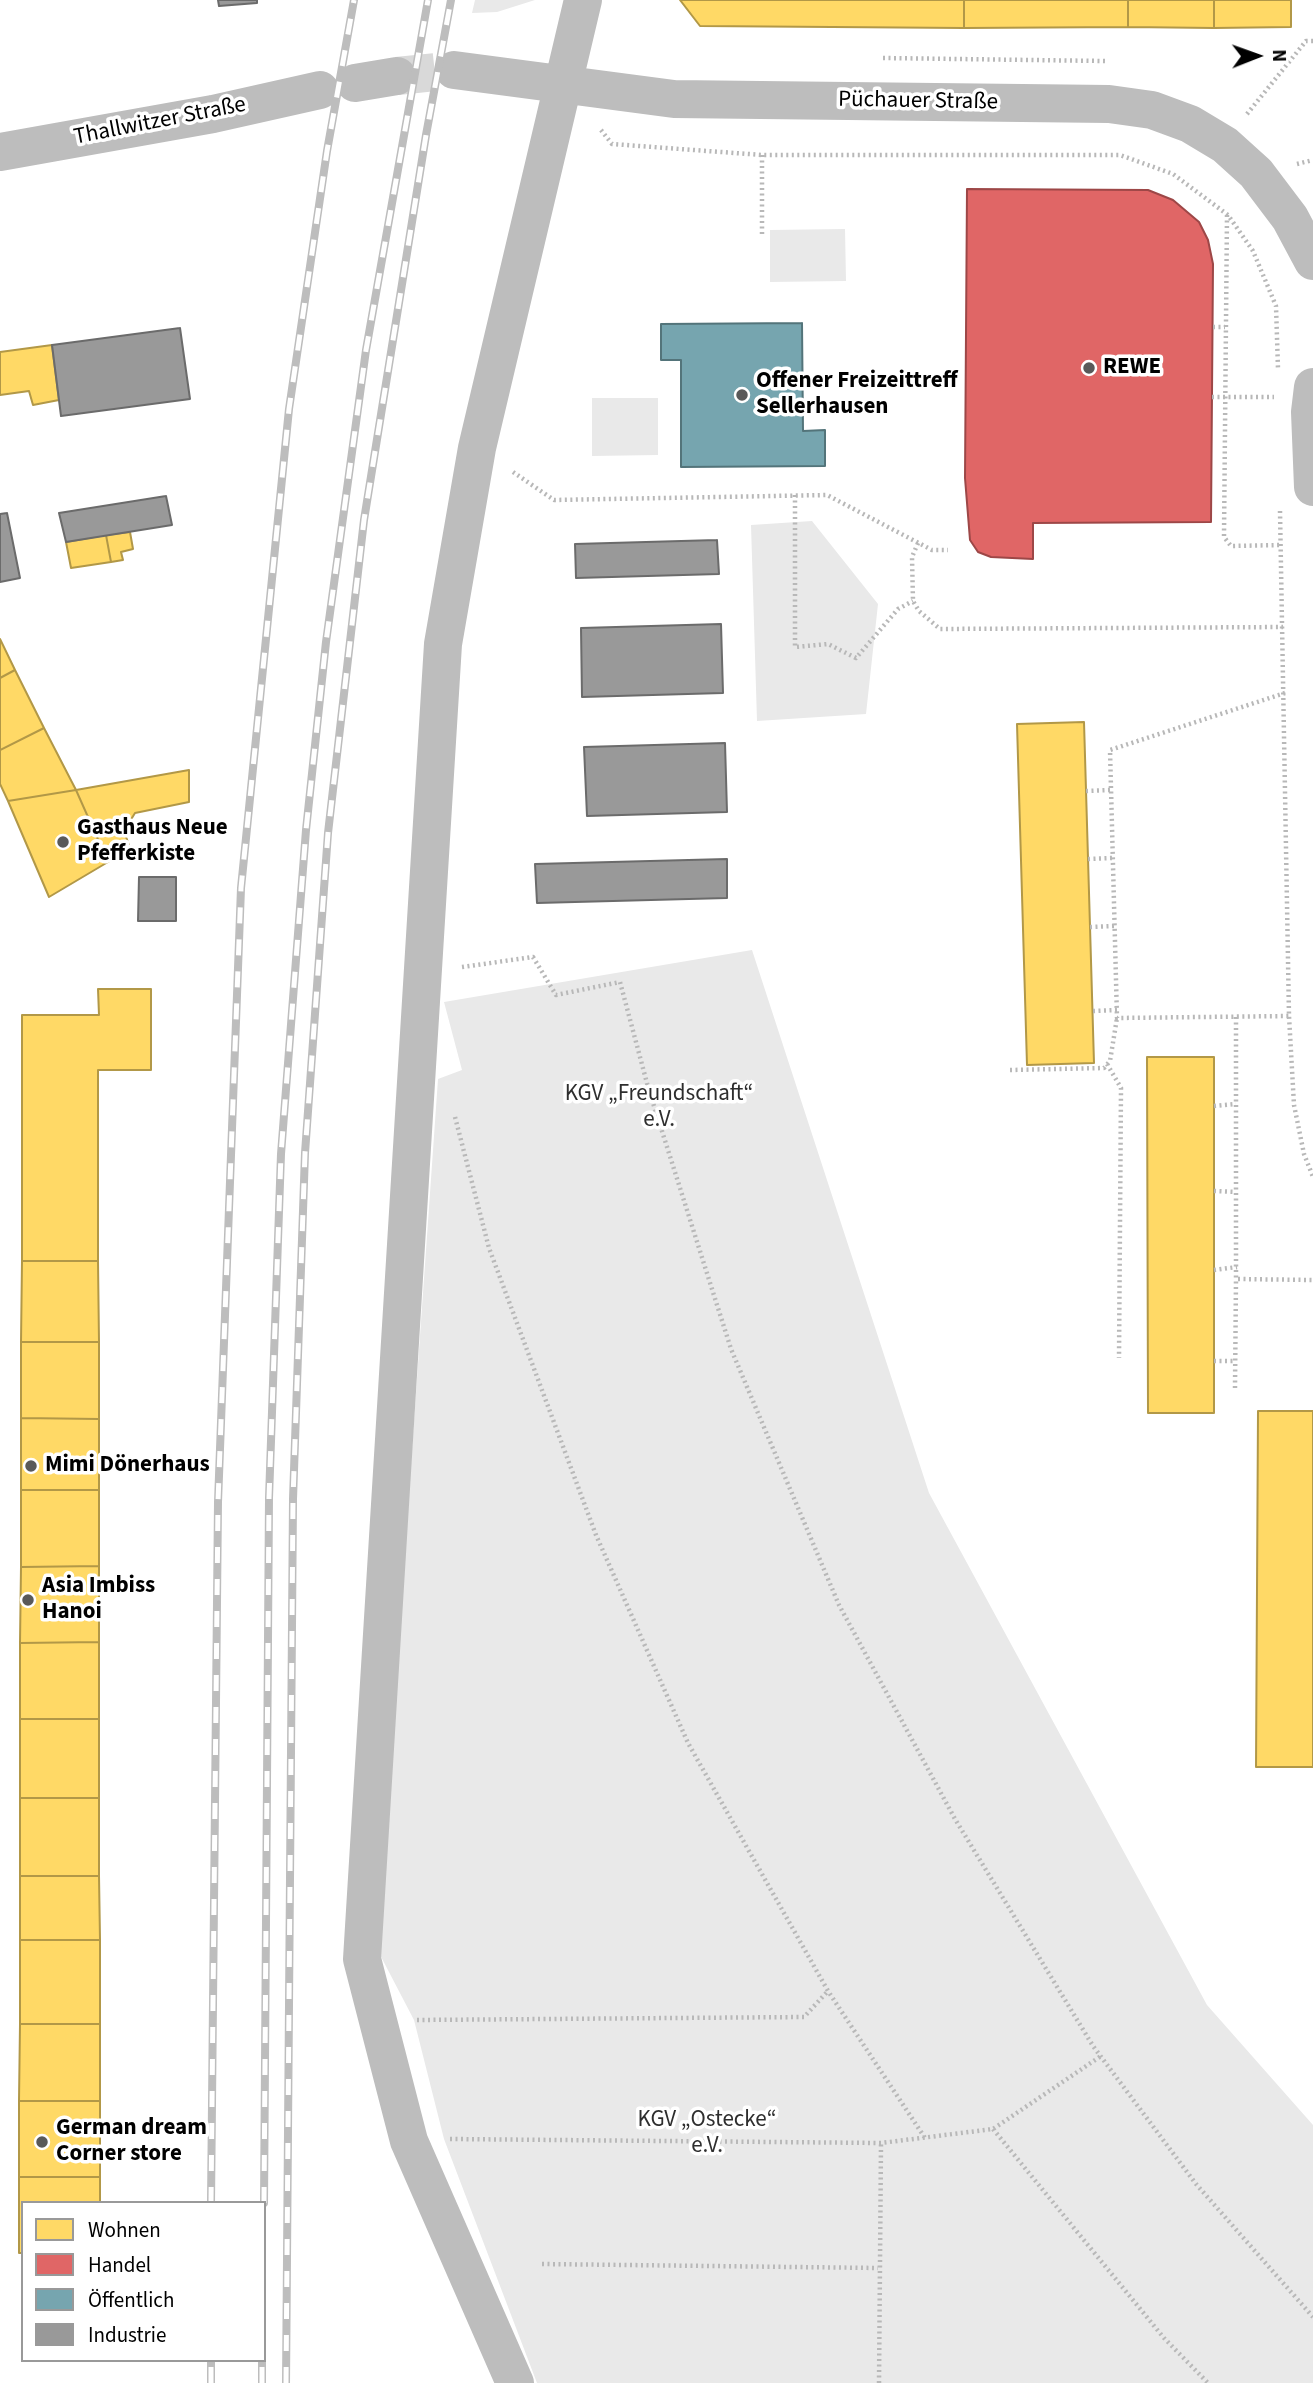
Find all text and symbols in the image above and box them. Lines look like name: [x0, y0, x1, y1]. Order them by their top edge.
north arrow: [1222, 21, 1292, 91]
text: N: [1265, 49, 1292, 62]
street label: Püchauer Straße: [838, 87, 998, 117]
street label: Thallwitzer Straße: [72, 92, 248, 152]
place label: REWE: [1103, 354, 1161, 382]
marker: REWE: [1081, 360, 1097, 376]
place label: Offener Freizeittreff Sellerhausen: [756, 368, 958, 422]
marker: Offener Freizeittreff Sellerhausen: [734, 387, 750, 403]
place label: Gasthaus Neue Pfefferkiste: [77, 815, 228, 869]
marker: Gasthaus Neue Pfefferkiste: [55, 834, 71, 850]
park label: KGV „Freundschaft“ e.V.: [565, 1081, 753, 1135]
place label: Mimi Dönerhaus: [45, 1452, 210, 1480]
marker: Mimi Dönerhaus: [23, 1458, 39, 1474]
place label: Asia Imbiss Hanoi: [42, 1573, 155, 1627]
marker: Asia Imbiss Hanoi: [20, 1592, 36, 1608]
park label: KGV „Ostecke“ e.V.: [638, 2107, 776, 2161]
place label: German dream Corner store: [56, 2115, 207, 2169]
marker: German dream Corner store: [34, 2134, 50, 2150]
legend: [21, 2201, 266, 2362]
text: Wohnen: [88, 2215, 161, 2245]
text: Handel: [88, 2250, 151, 2280]
text: Öffentlich: [88, 2285, 174, 2315]
text: Industrie: [88, 2320, 166, 2350]

